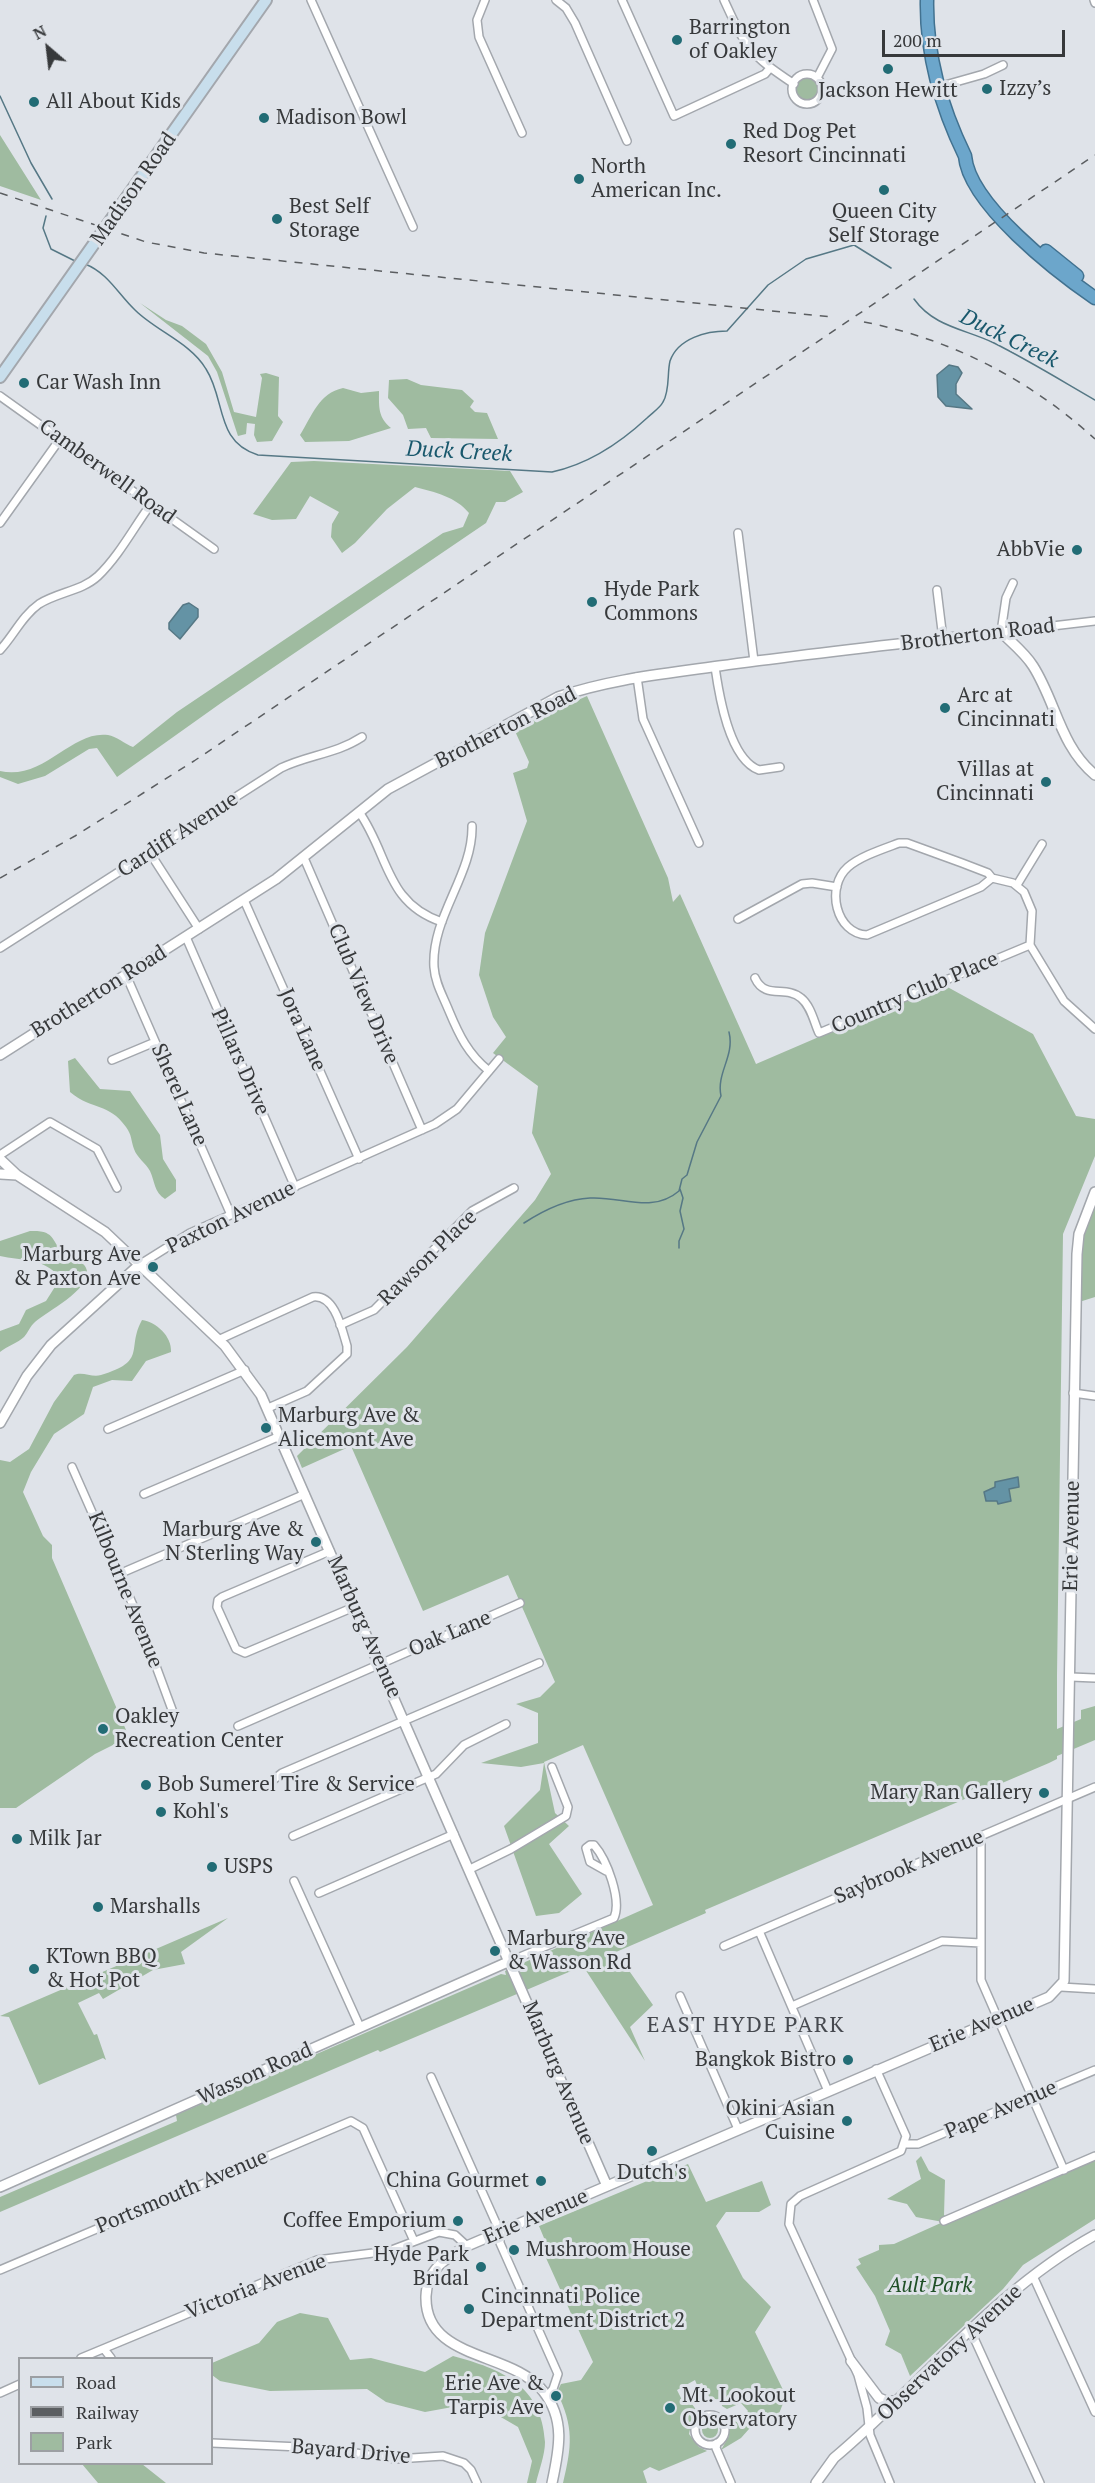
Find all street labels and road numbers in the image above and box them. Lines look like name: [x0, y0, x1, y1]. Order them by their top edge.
street label: Madison Road: [86, 128, 182, 250]
street label: Camberwell Road: [34, 414, 180, 530]
street label: Brotherton Road: [900, 613, 1056, 657]
street label: Brotherton Road: [431, 682, 581, 774]
street label: Cardiff Avenue: [113, 787, 243, 883]
street label: Club View Drive: [322, 920, 404, 1068]
street label: Brotherton Road: [27, 940, 171, 1044]
street label: Country Club Place: [828, 946, 1002, 1040]
street label: Jora Lane: [273, 985, 331, 1075]
street label: Pillars Drive: [205, 1005, 275, 1119]
street label: Sherel Lane: [145, 1040, 213, 1150]
street label: Paxton Avenue: [163, 1176, 299, 1260]
street label: Rawson Place: [374, 1205, 482, 1311]
street label: Erie Avenue: [1058, 1480, 1086, 1592]
street label: Kilbourne Avenue: [82, 1508, 168, 1672]
street label: Marburg Avenue: [321, 1552, 407, 1702]
street label: Oak Lane: [405, 1605, 495, 1663]
street label: Saybrook Avenue: [830, 1824, 988, 1910]
street label: Erie Avenue: [926, 1992, 1038, 2058]
street label: Marburg Avenue: [516, 1998, 600, 2148]
street label: Wasson Road: [194, 2037, 316, 2111]
street label: Pape Avenue: [941, 2075, 1061, 2145]
street label: Portsmouth Avenue: [92, 2144, 272, 2240]
street label: Erie Avenue: [480, 2184, 592, 2250]
street label: Victoria Avenue: [182, 2249, 330, 2325]
street label: Observatory Avenue: [872, 2279, 1028, 2427]
street label: Bayard Drive: [290, 2434, 412, 2470]

